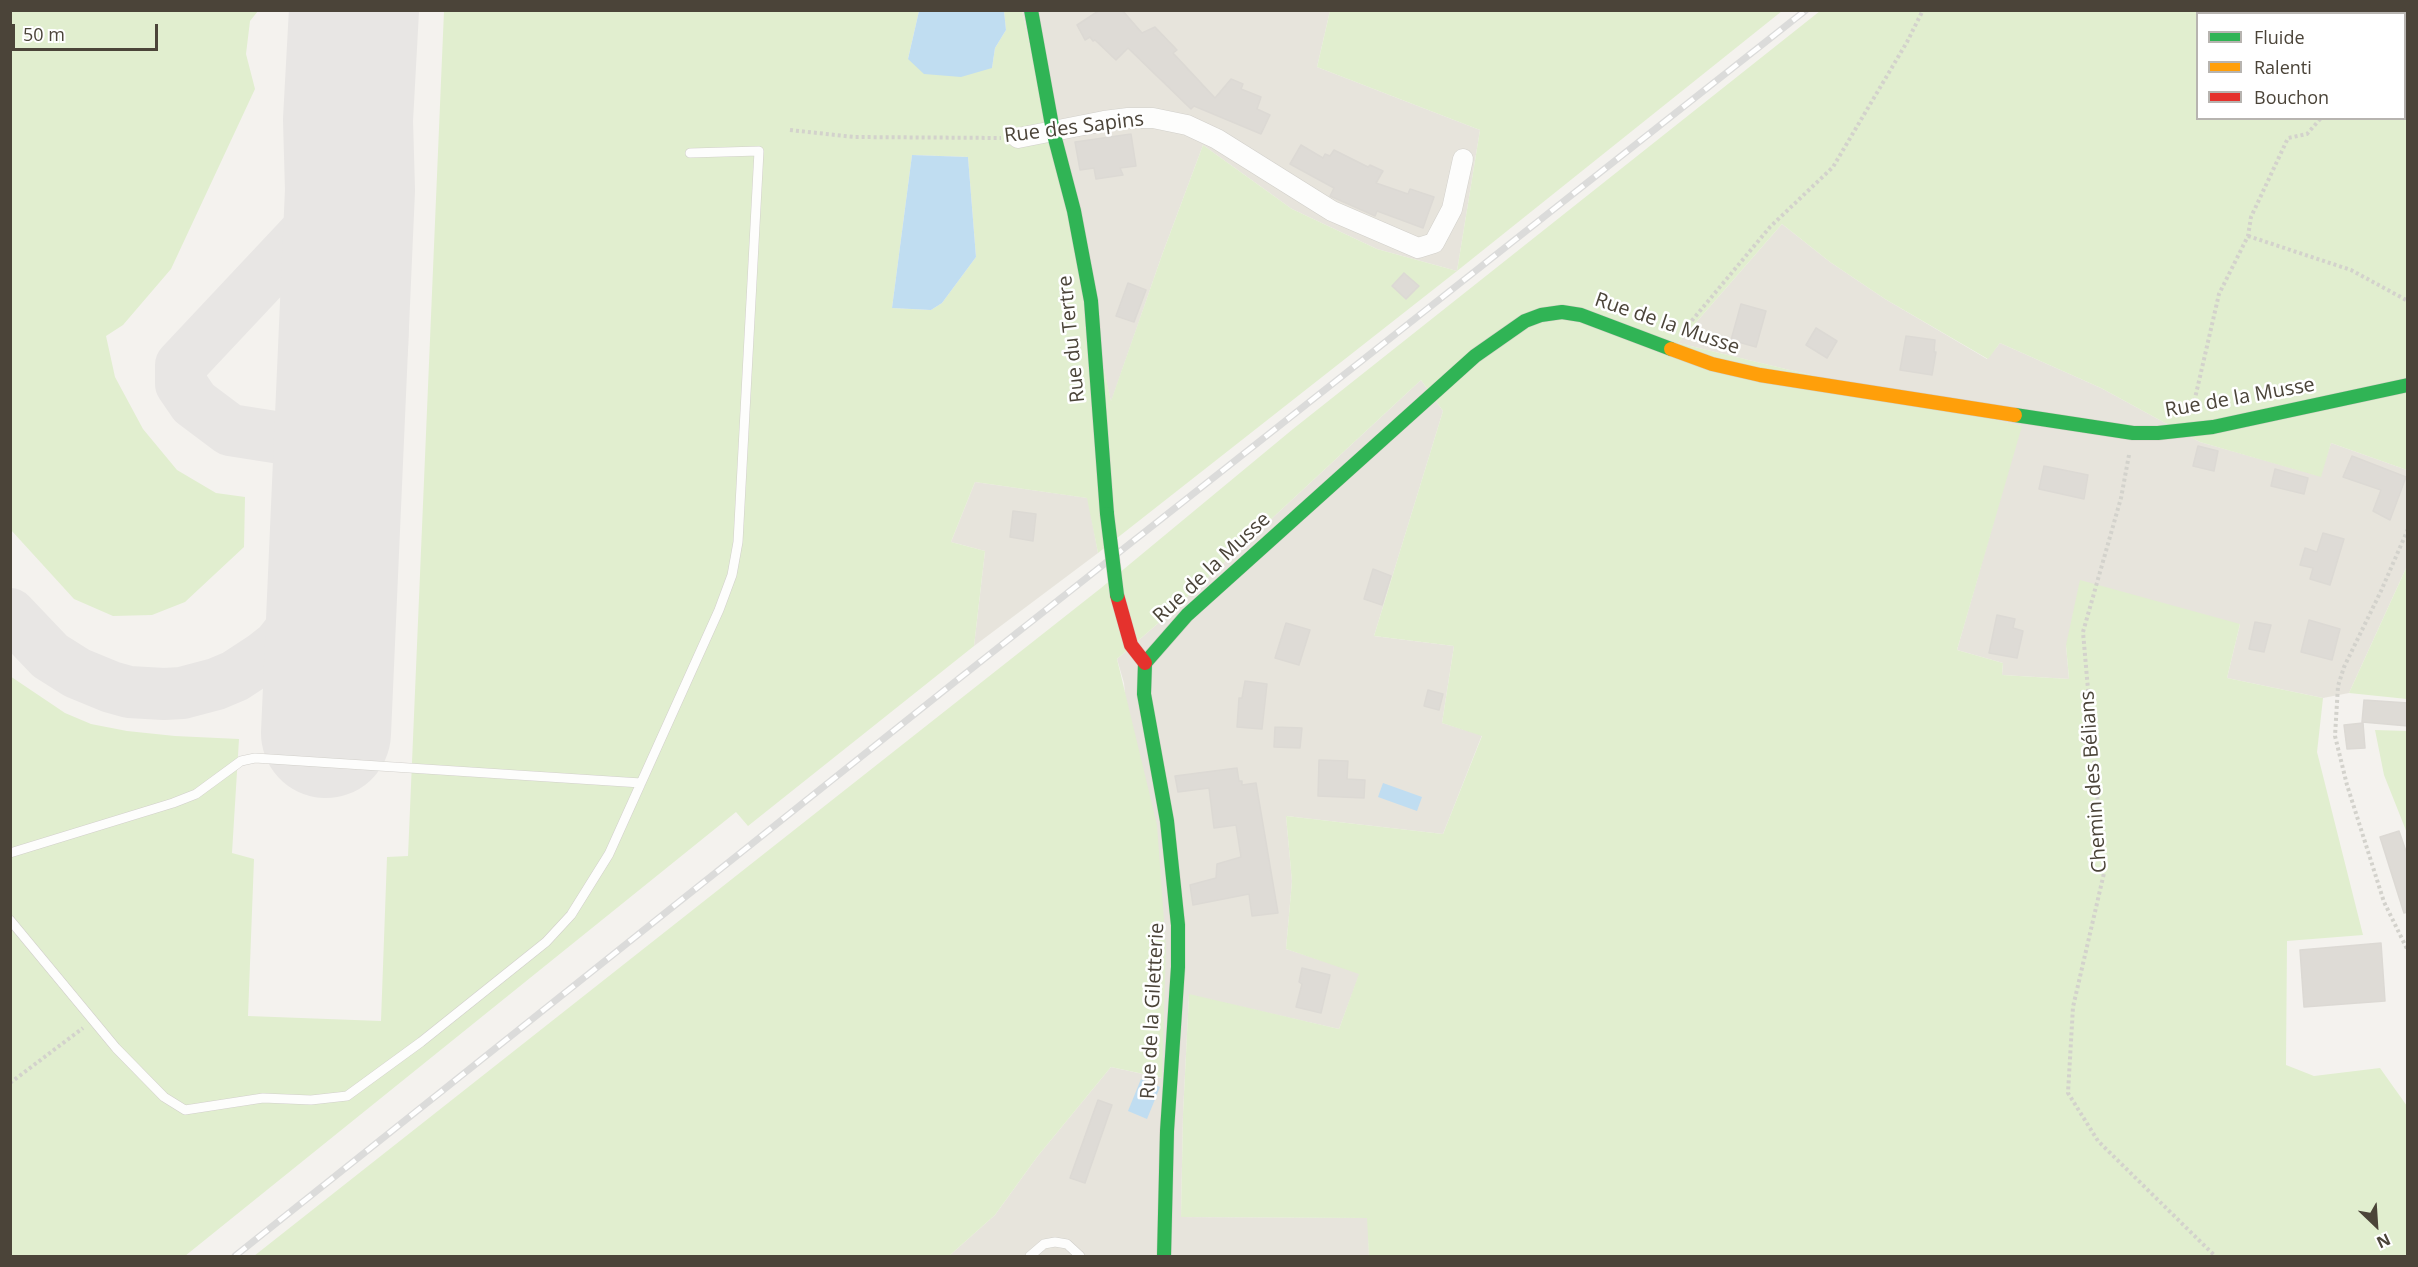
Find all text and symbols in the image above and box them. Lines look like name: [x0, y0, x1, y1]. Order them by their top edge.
scale bar: [15, 12, 160, 50]
legend: [2196, 12, 2406, 120]
text: 50 m: [23, 22, 65, 46]
text: Fluide: [2254, 25, 2305, 49]
text: Ralenti: [2254, 55, 2312, 79]
text: Bouchon: [2254, 85, 2329, 109]
street label: Rue des Sapins: [1003, 108, 1145, 148]
street label: Rue du Tertre: [1053, 274, 1091, 404]
street label: Rue de la Musse: [1591, 288, 1743, 360]
street label: Rue de la Musse: [2163, 373, 2317, 423]
street label: Rue de la Musse: [1148, 508, 1276, 628]
street label: Chemin des Bélians: [2076, 690, 2112, 874]
street label: Rue de la Giletterie: [1136, 922, 1170, 1100]
north arrow: [2346, 1195, 2406, 1255]
text: N: [2373, 1229, 2394, 1254]

